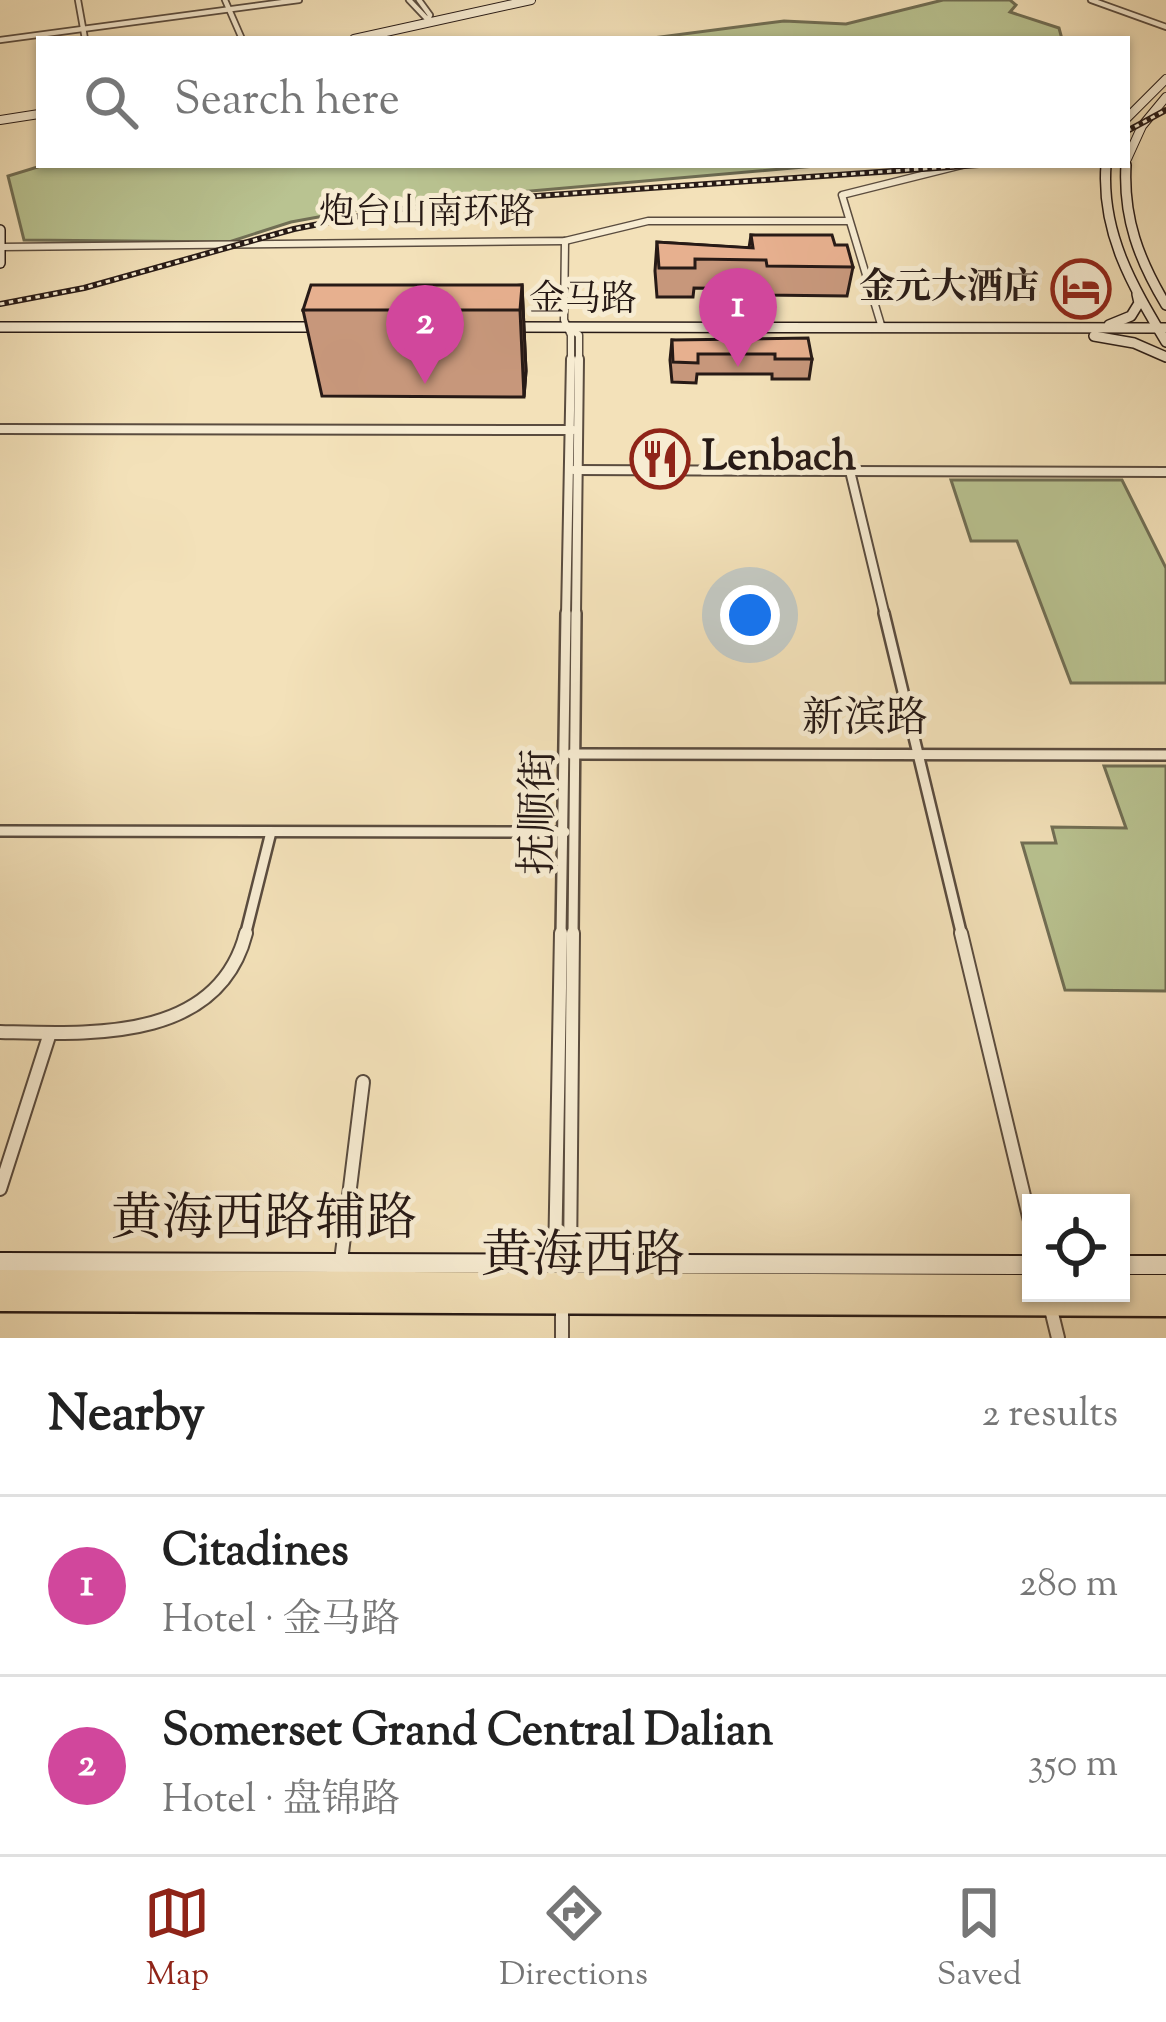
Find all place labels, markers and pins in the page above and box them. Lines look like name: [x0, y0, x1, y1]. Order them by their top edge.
hotel icon: 金元大酒店: [1050, 258, 1112, 320]
place label: 金元大酒店: [859, 263, 1039, 315]
pin: 1: [699, 268, 777, 367]
pin: 2: [386, 285, 464, 384]
restaurant icon: Lenbach: [629, 428, 691, 490]
place label: Lenbach: [702, 429, 857, 489]

